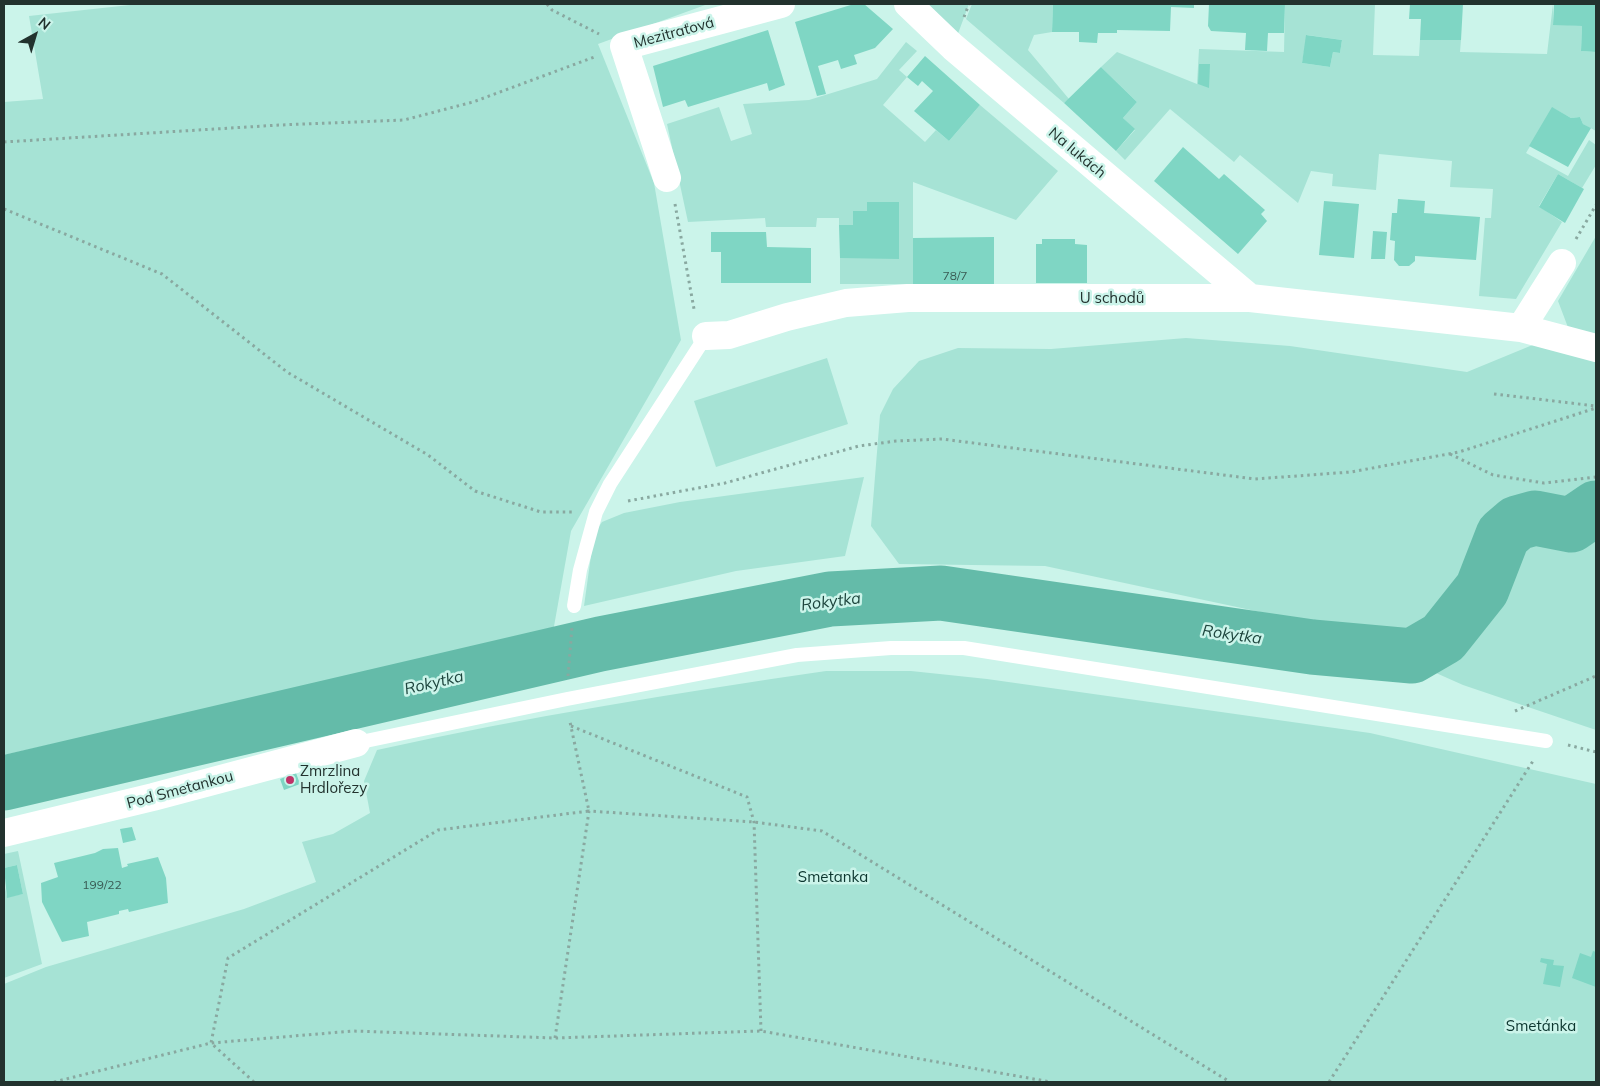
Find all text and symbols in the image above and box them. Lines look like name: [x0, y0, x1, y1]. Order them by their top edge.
north arrow: [10, 10, 60, 60]
text: N: [35, 13, 54, 34]
street label: Mezitraťová: [632, 14, 716, 52]
street label: Na lukách: [1045, 124, 1109, 182]
house number: 78/7: [942, 269, 968, 283]
street label: U schodů: [1080, 289, 1144, 307]
water label: Rokytka: [800, 589, 862, 615]
water label: Rokytka: [1201, 621, 1263, 649]
water label: Rokytka: [403, 667, 465, 699]
place label: Zmrzlina Hrdlořezy: [300, 762, 367, 797]
street label: Pod Smetankou: [125, 767, 235, 813]
marker: Zmrzlina Hrdlořezy: [284, 774, 296, 786]
park label: Smetanka: [798, 868, 868, 886]
house number: 199/22: [82, 878, 122, 892]
park label: Smetánka: [1506, 1017, 1576, 1035]

